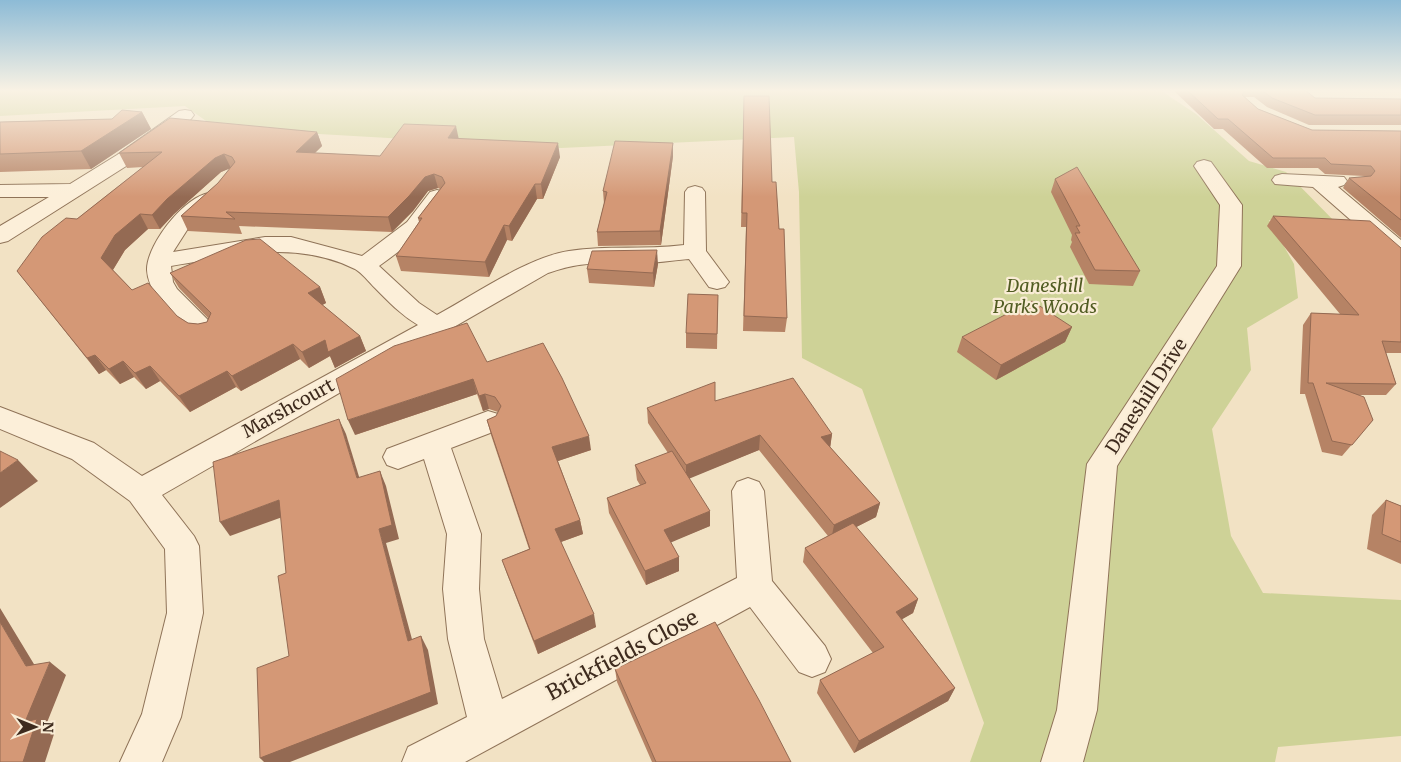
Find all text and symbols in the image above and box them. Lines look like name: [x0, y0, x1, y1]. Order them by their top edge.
park label: Daneshill Parks Woods: [993, 274, 1097, 318]
street label: Daneshill Drive: [1100, 334, 1192, 458]
street label: Marshcourt: [238, 373, 338, 443]
street label: Brickfields Close: [541, 604, 703, 706]
north arrow: [10, 702, 60, 752]
text: N: [39, 722, 57, 733]

